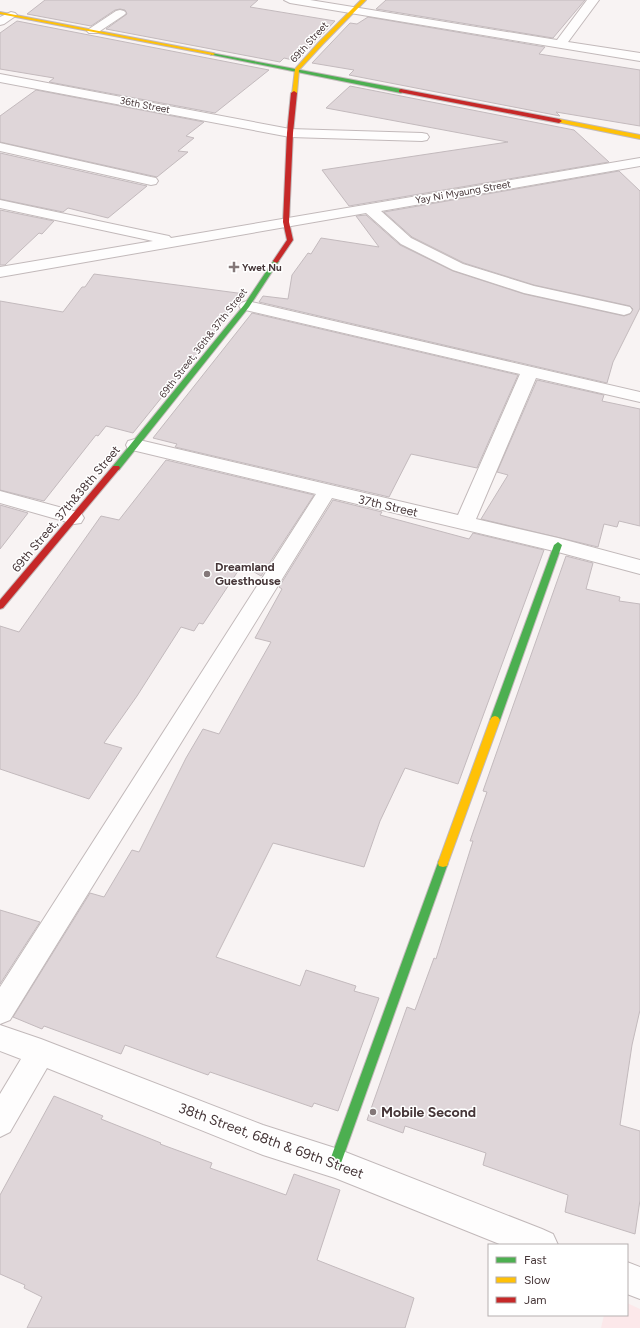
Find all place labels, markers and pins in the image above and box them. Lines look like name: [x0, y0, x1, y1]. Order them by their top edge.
place label: Ywet Nu: [242, 261, 282, 274]
marker: Ywet Nu: [229, 262, 239, 272]
place label: Dreamland Guesthouse: [215, 560, 281, 588]
marker: Dreamland Guesthouse: [202, 569, 212, 579]
place label: Mobile Second: [381, 1104, 476, 1121]
marker: Mobile Second: [368, 1107, 378, 1117]

